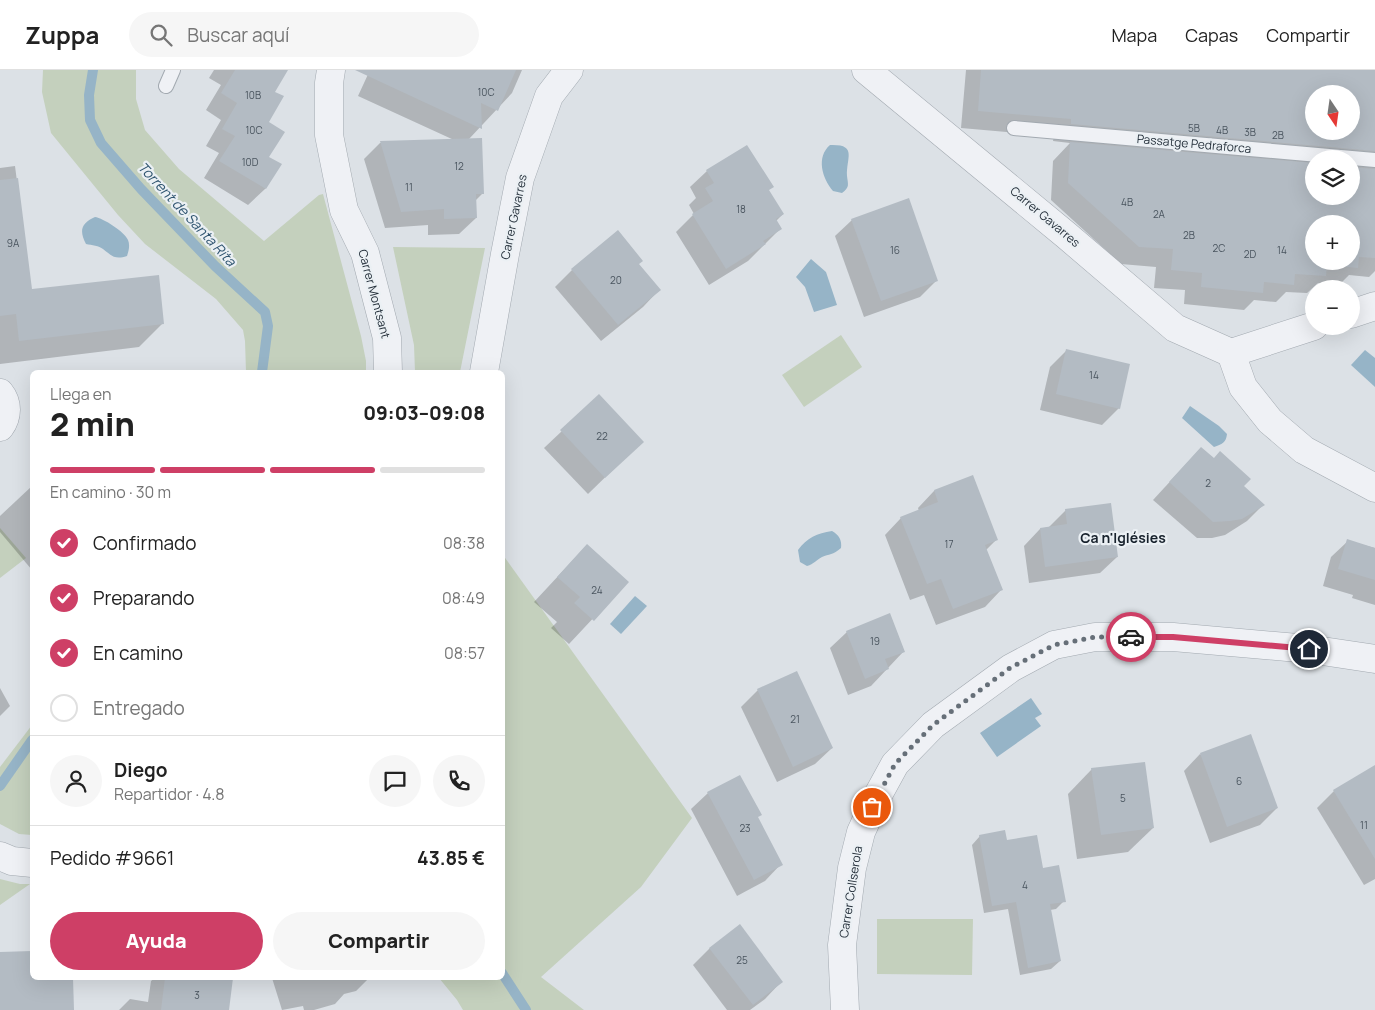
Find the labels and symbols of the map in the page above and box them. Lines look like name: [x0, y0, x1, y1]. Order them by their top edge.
house number: 10C: [477, 85, 495, 99]
north arrow: [1305, 85, 1360, 140]
house number: 10B: [245, 88, 261, 102]
house number: 5B: [1188, 121, 1200, 135]
house number: 10C: [245, 123, 263, 137]
house number: 4B: [1216, 123, 1228, 137]
house number: 3B: [1244, 125, 1256, 139]
house number: 2B: [1272, 128, 1284, 142]
street label: Passatge Pedraforca: [1136, 130, 1252, 157]
house number: 10D: [242, 155, 259, 169]
water label: Torrent de Santa Rita: [134, 158, 241, 271]
house number: 12: [454, 159, 464, 173]
street label: Carrer Gavarres: [496, 173, 531, 261]
house number: 11: [405, 180, 413, 194]
street label: Carrer Gavarres: [1007, 182, 1084, 251]
house number: 4B: [1121, 195, 1133, 209]
house number: 18: [736, 202, 746, 216]
house number: 2A: [1153, 207, 1166, 221]
house number: 2B: [1183, 228, 1195, 242]
house number: 9A: [7, 236, 20, 250]
house number: 2C: [1213, 241, 1225, 255]
house number: 16: [890, 243, 900, 257]
house number: 14: [1277, 243, 1287, 257]
street label: Carrer Montsant: [354, 247, 395, 340]
house number: 2D: [1244, 247, 1256, 261]
house number: 20: [610, 273, 622, 287]
house number: 14: [1089, 368, 1099, 382]
house number: 22: [596, 429, 608, 443]
house number: 2: [1205, 476, 1211, 490]
district label: Ca n'Iglésies: [1080, 528, 1166, 547]
house number: 17: [945, 537, 953, 551]
house number: 24: [591, 583, 603, 597]
courier: [1106, 612, 1156, 662]
pin: [1288, 628, 1330, 670]
house number: 19: [870, 634, 880, 648]
house number: 21: [790, 712, 800, 726]
house number: 6: [1236, 774, 1242, 788]
pin: [851, 786, 893, 828]
house number: 5: [1120, 791, 1126, 805]
house number: 11: [1360, 818, 1368, 832]
house number: 23: [739, 821, 751, 835]
street label: Carrer Collserola: [835, 845, 866, 939]
house number: 4: [1022, 878, 1028, 892]
house number: 25: [736, 953, 748, 967]
house number: 3: [194, 988, 200, 1002]

